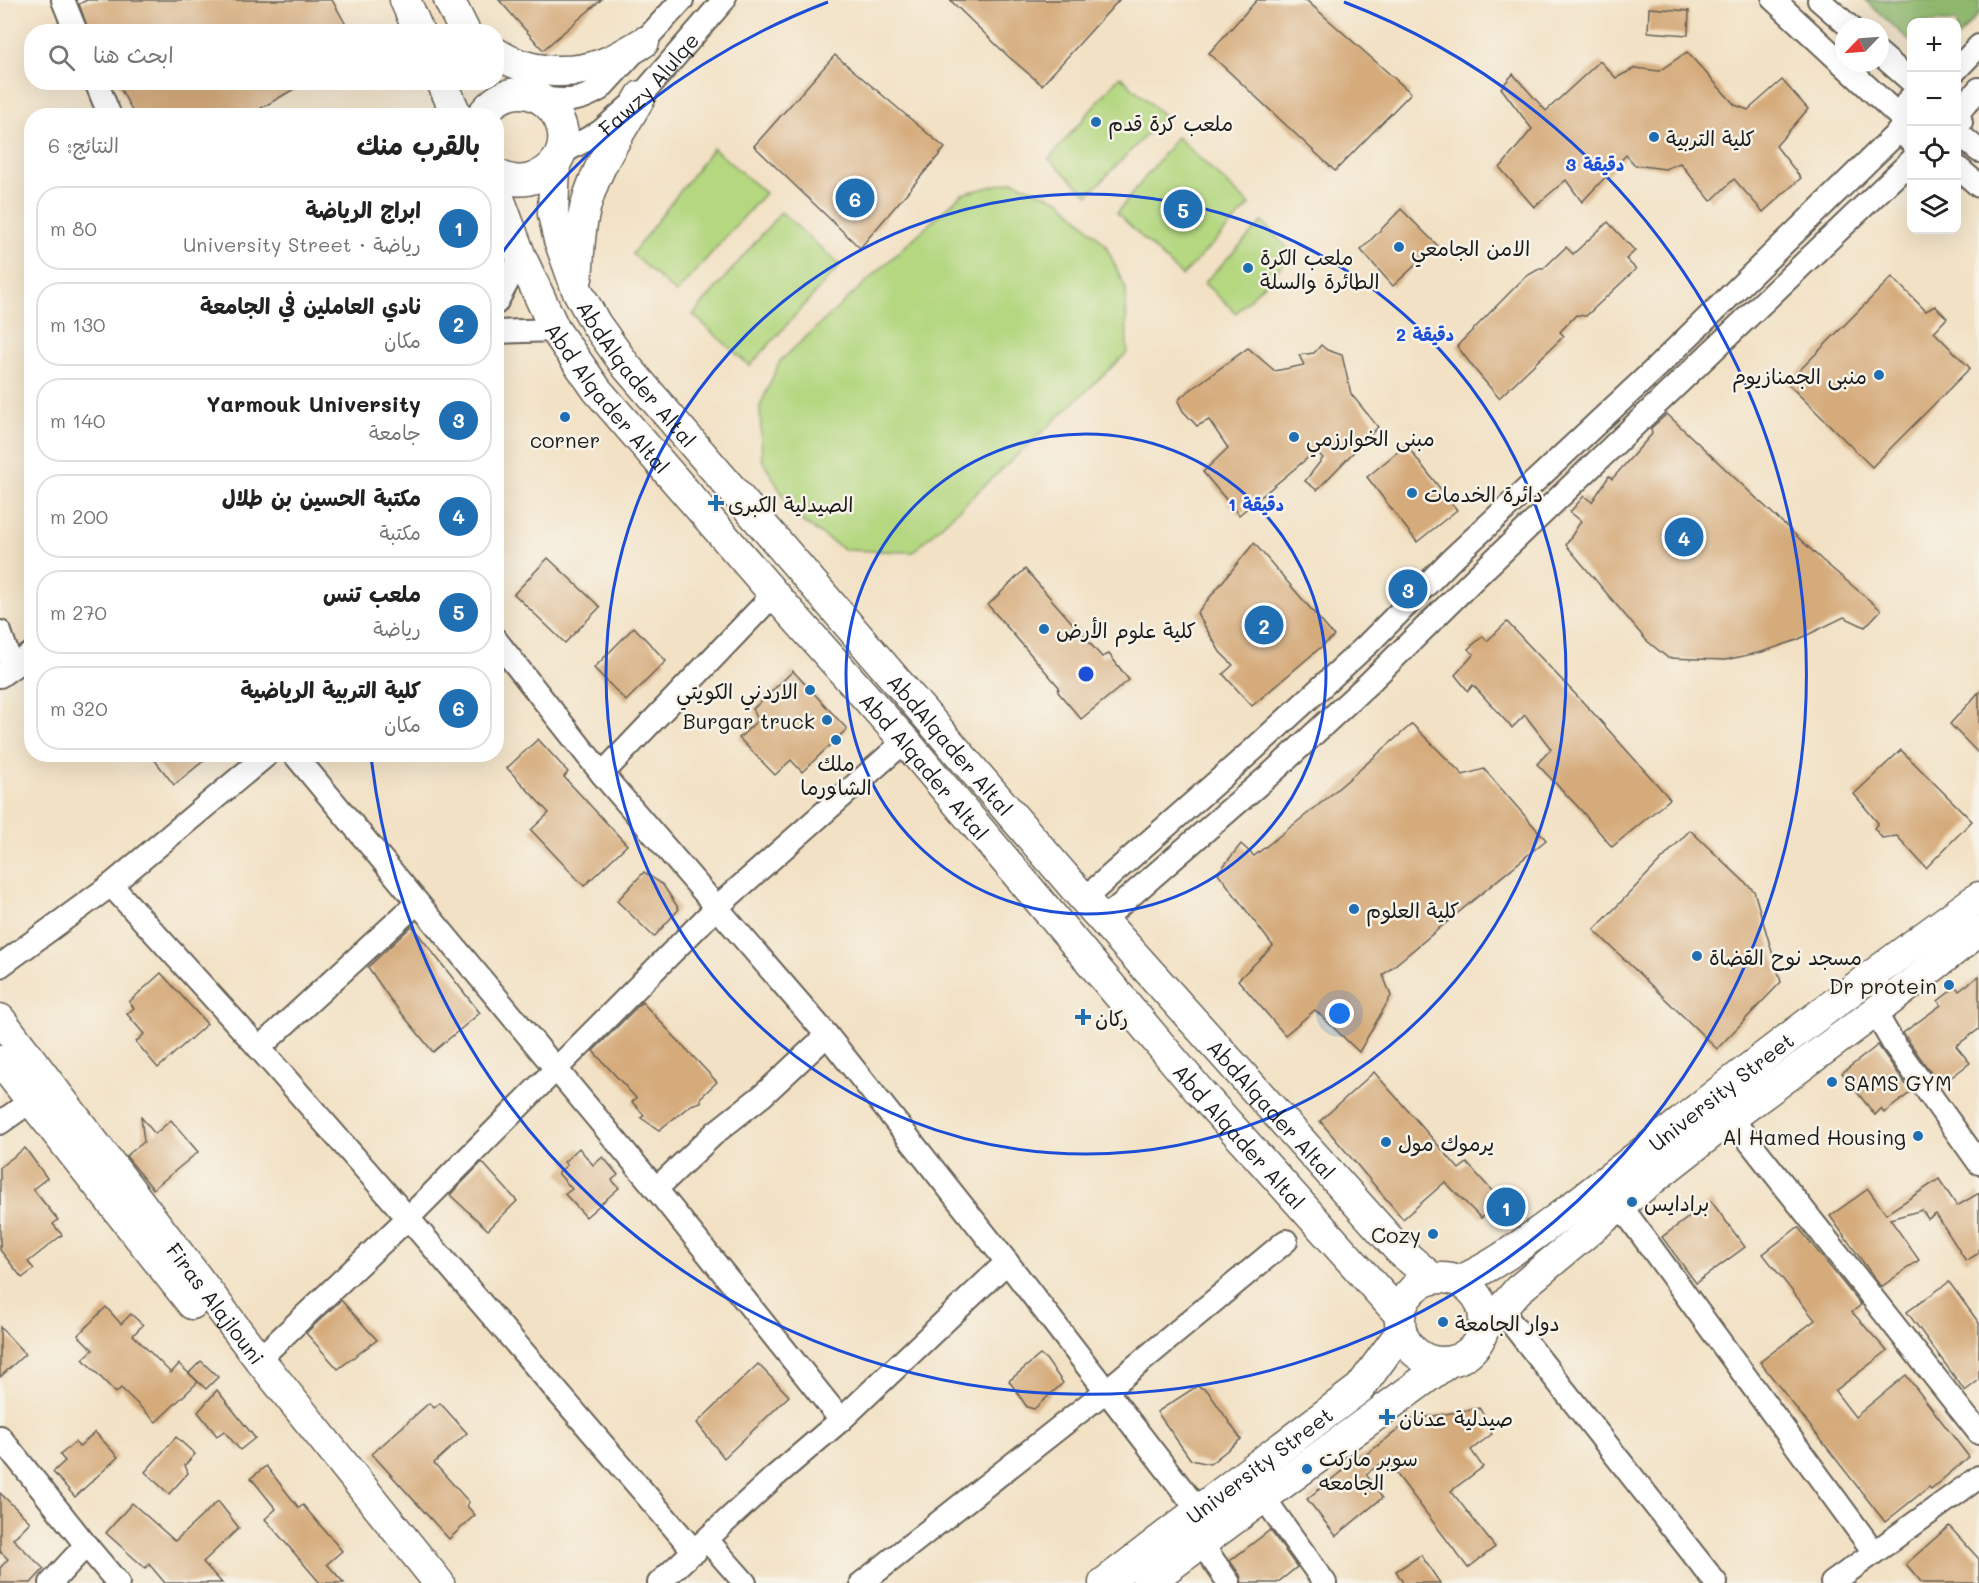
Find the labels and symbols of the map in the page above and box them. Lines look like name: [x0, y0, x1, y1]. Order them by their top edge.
north arrow: [1835, 18, 1889, 72]
street label: Fawzy Alulqe: [592, 26, 704, 141]
place label: ملعب كرة قدم: [1108, 109, 1233, 140]
marker: ملعب كرة قدم: [1089, 115, 1103, 129]
place label: كلية التربية: [1666, 124, 1755, 152]
marker: كلية التربية: [1647, 130, 1661, 144]
text: 3 دقيقة: [1566, 152, 1624, 176]
pin: 6: [836, 176, 874, 220]
pin: 5: [1164, 186, 1202, 232]
place label: الامن الجامعي: [1411, 234, 1530, 268]
marker: الامن الجامعي: [1392, 240, 1406, 254]
place label: ملعب الكرة الطائرة والسلة: [1260, 243, 1380, 295]
marker: ملعب الكرة الطائرة والسلة: [1241, 261, 1255, 275]
street label: AbdAlqader Altal: [572, 295, 703, 452]
street label: Abd Alqader Altal: [540, 317, 676, 478]
text: 2 دقيقة: [1396, 322, 1454, 346]
place label: منبى الجمنازيوم: [1732, 362, 1867, 393]
marker: منبى الجمنازيوم: [1872, 368, 1886, 382]
marker: corner: [558, 410, 572, 424]
place label: مبنى الخوارزمي: [1306, 424, 1435, 458]
place label: corner: [530, 426, 600, 453]
marker: مبنى الخوارزمي: [1287, 430, 1301, 444]
place label: دائرة الخدمات: [1424, 480, 1543, 507]
marker: دائرة الخدمات: [1405, 486, 1419, 500]
place label: الصيدلية الكبرى: [728, 490, 853, 518]
text: 1 دقيقة: [1228, 492, 1284, 516]
marker: الصيدلية الكبرى: [709, 496, 723, 510]
pin: 4: [1664, 514, 1704, 560]
pin: 3: [1388, 566, 1428, 612]
pin: 2: [1244, 602, 1284, 648]
place label: كلية علوم الأرض: [1056, 616, 1196, 647]
marker: كلية علوم الأرض: [1037, 622, 1051, 636]
centre of rings: [1076, 664, 1096, 684]
street label: AbdAlqader Altal: [882, 668, 1019, 821]
place label: الاردني الكويتي: [676, 677, 798, 711]
marker: الاردني الكويتي: [803, 683, 817, 697]
street label: Abd Alqader Altal: [854, 686, 995, 845]
place label: Burgar truck: [683, 707, 815, 734]
marker: Burgar truck: [820, 713, 834, 727]
marker: ملك الشاورما: [829, 733, 843, 747]
place label: ملك الشاورما: [800, 749, 872, 801]
place label: كلية العلوم: [1366, 896, 1460, 927]
marker: كلية العلوم: [1347, 902, 1361, 916]
place label: مسجد نوح القضاة: [1709, 943, 1862, 971]
marker: مسجد نوح القضاة: [1690, 949, 1704, 963]
place label: Dr protein: [1829, 972, 1937, 999]
marker: Dr protein: [1942, 978, 1956, 992]
your location: [1325, 999, 1354, 1028]
place label: ركان: [1095, 1004, 1128, 1031]
marker: ركان: [1076, 1010, 1090, 1024]
street label: University Street: [1643, 1026, 1799, 1156]
street label: AbdAlqader Altal: [1203, 1033, 1342, 1184]
street label: Abd Alqader Altal: [1168, 1058, 1311, 1214]
place label: SAMS GYM: [1844, 1069, 1952, 1096]
marker: SAMS GYM: [1825, 1075, 1839, 1089]
place label: Al Hamed Housing: [1722, 1123, 1906, 1150]
place label: يرموك مول: [1398, 1129, 1494, 1157]
marker: Al Hamed Housing: [1911, 1129, 1925, 1143]
marker: يرموك مول: [1379, 1135, 1393, 1149]
pin: 1: [1486, 1184, 1526, 1230]
place label: برادايس: [1644, 1189, 1709, 1217]
marker: برادايس: [1625, 1195, 1639, 1209]
place label: Cozy: [1371, 1221, 1421, 1248]
marker: Cozy: [1426, 1227, 1440, 1241]
street label: Firas Alajlouni: [161, 1237, 271, 1369]
place label: دوار الجامعة: [1455, 1309, 1560, 1336]
marker: دوار الجامعة: [1436, 1315, 1450, 1329]
street label: University Street: [1180, 1400, 1338, 1529]
place label: صيدلية عدنان: [1399, 1404, 1513, 1431]
marker: صيدلية عدنان: [1380, 1410, 1394, 1424]
place label: سوبر ماركت الجامعه: [1319, 1444, 1418, 1495]
marker: سوبر ماركت الجامعه: [1300, 1462, 1314, 1476]

